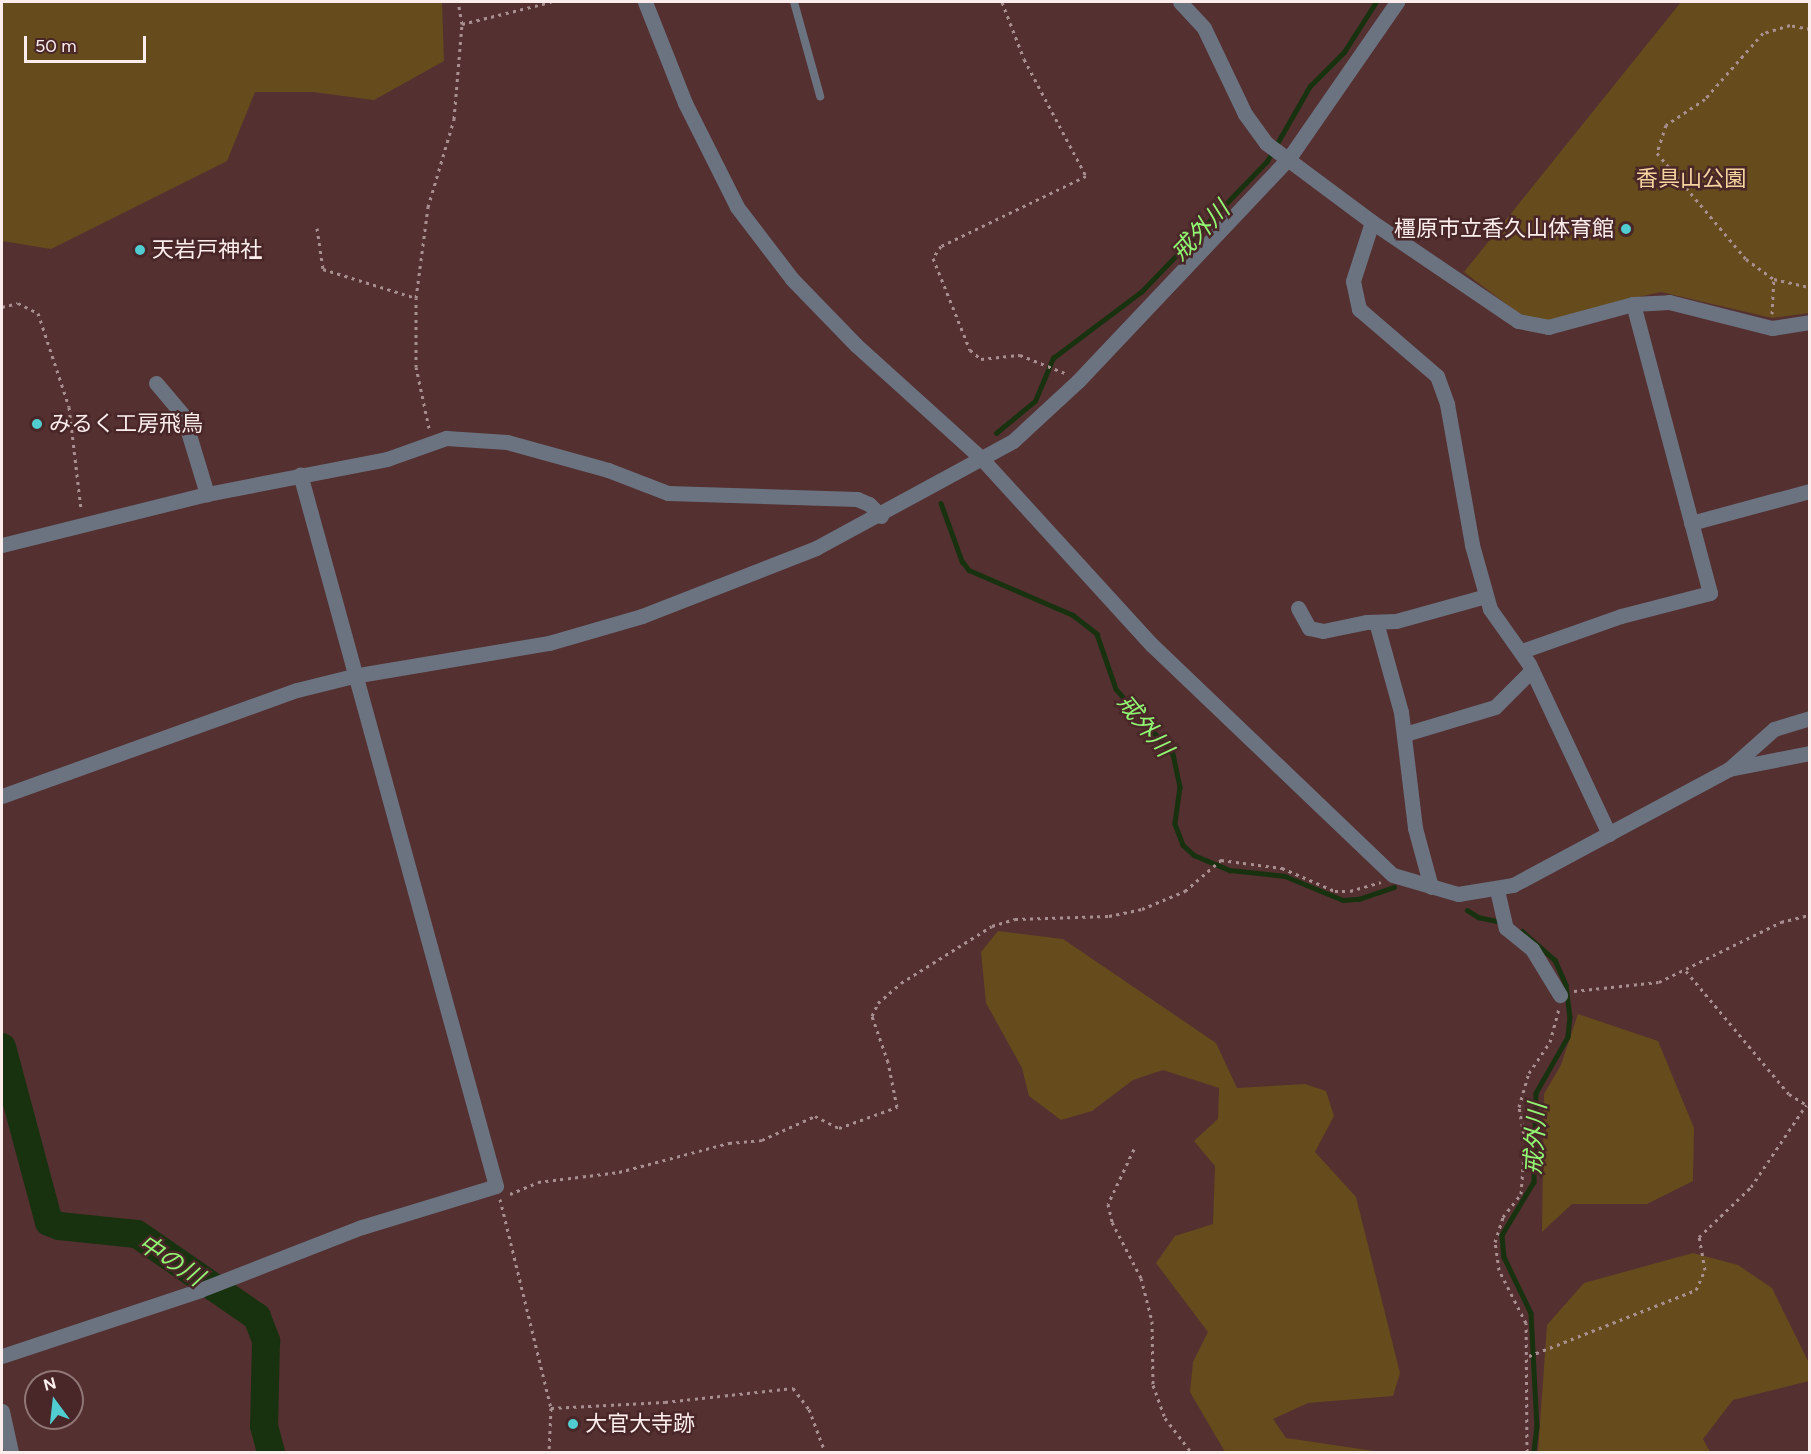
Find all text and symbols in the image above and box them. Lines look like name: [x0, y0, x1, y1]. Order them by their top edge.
scale bar: [27, 24, 148, 62]
text: 50 m: [35, 35, 77, 57]
park label: 香具山公園: [1636, 166, 1746, 192]
water label: 戒外川: [1165, 195, 1235, 267]
place label: 橿原市立香久山体育館: [1394, 216, 1614, 242]
marker: 橿原市立香久山体育館: [1619, 222, 1633, 236]
place label: 天岩戸神社: [152, 237, 262, 263]
marker: 天岩戸神社: [133, 243, 147, 257]
place label: みるく工房飛鳥: [49, 411, 203, 437]
marker: みるく工房飛鳥: [30, 417, 44, 431]
water label: 戒外川: [1111, 688, 1179, 762]
water label: 戒外川: [1518, 1102, 1552, 1176]
water label: 中の川: [133, 1228, 209, 1292]
north arrow: [24, 1370, 84, 1430]
text: N: [41, 1373, 58, 1395]
place label: 大官大寺跡: [585, 1411, 695, 1437]
marker: 大官大寺跡: [566, 1417, 580, 1431]

